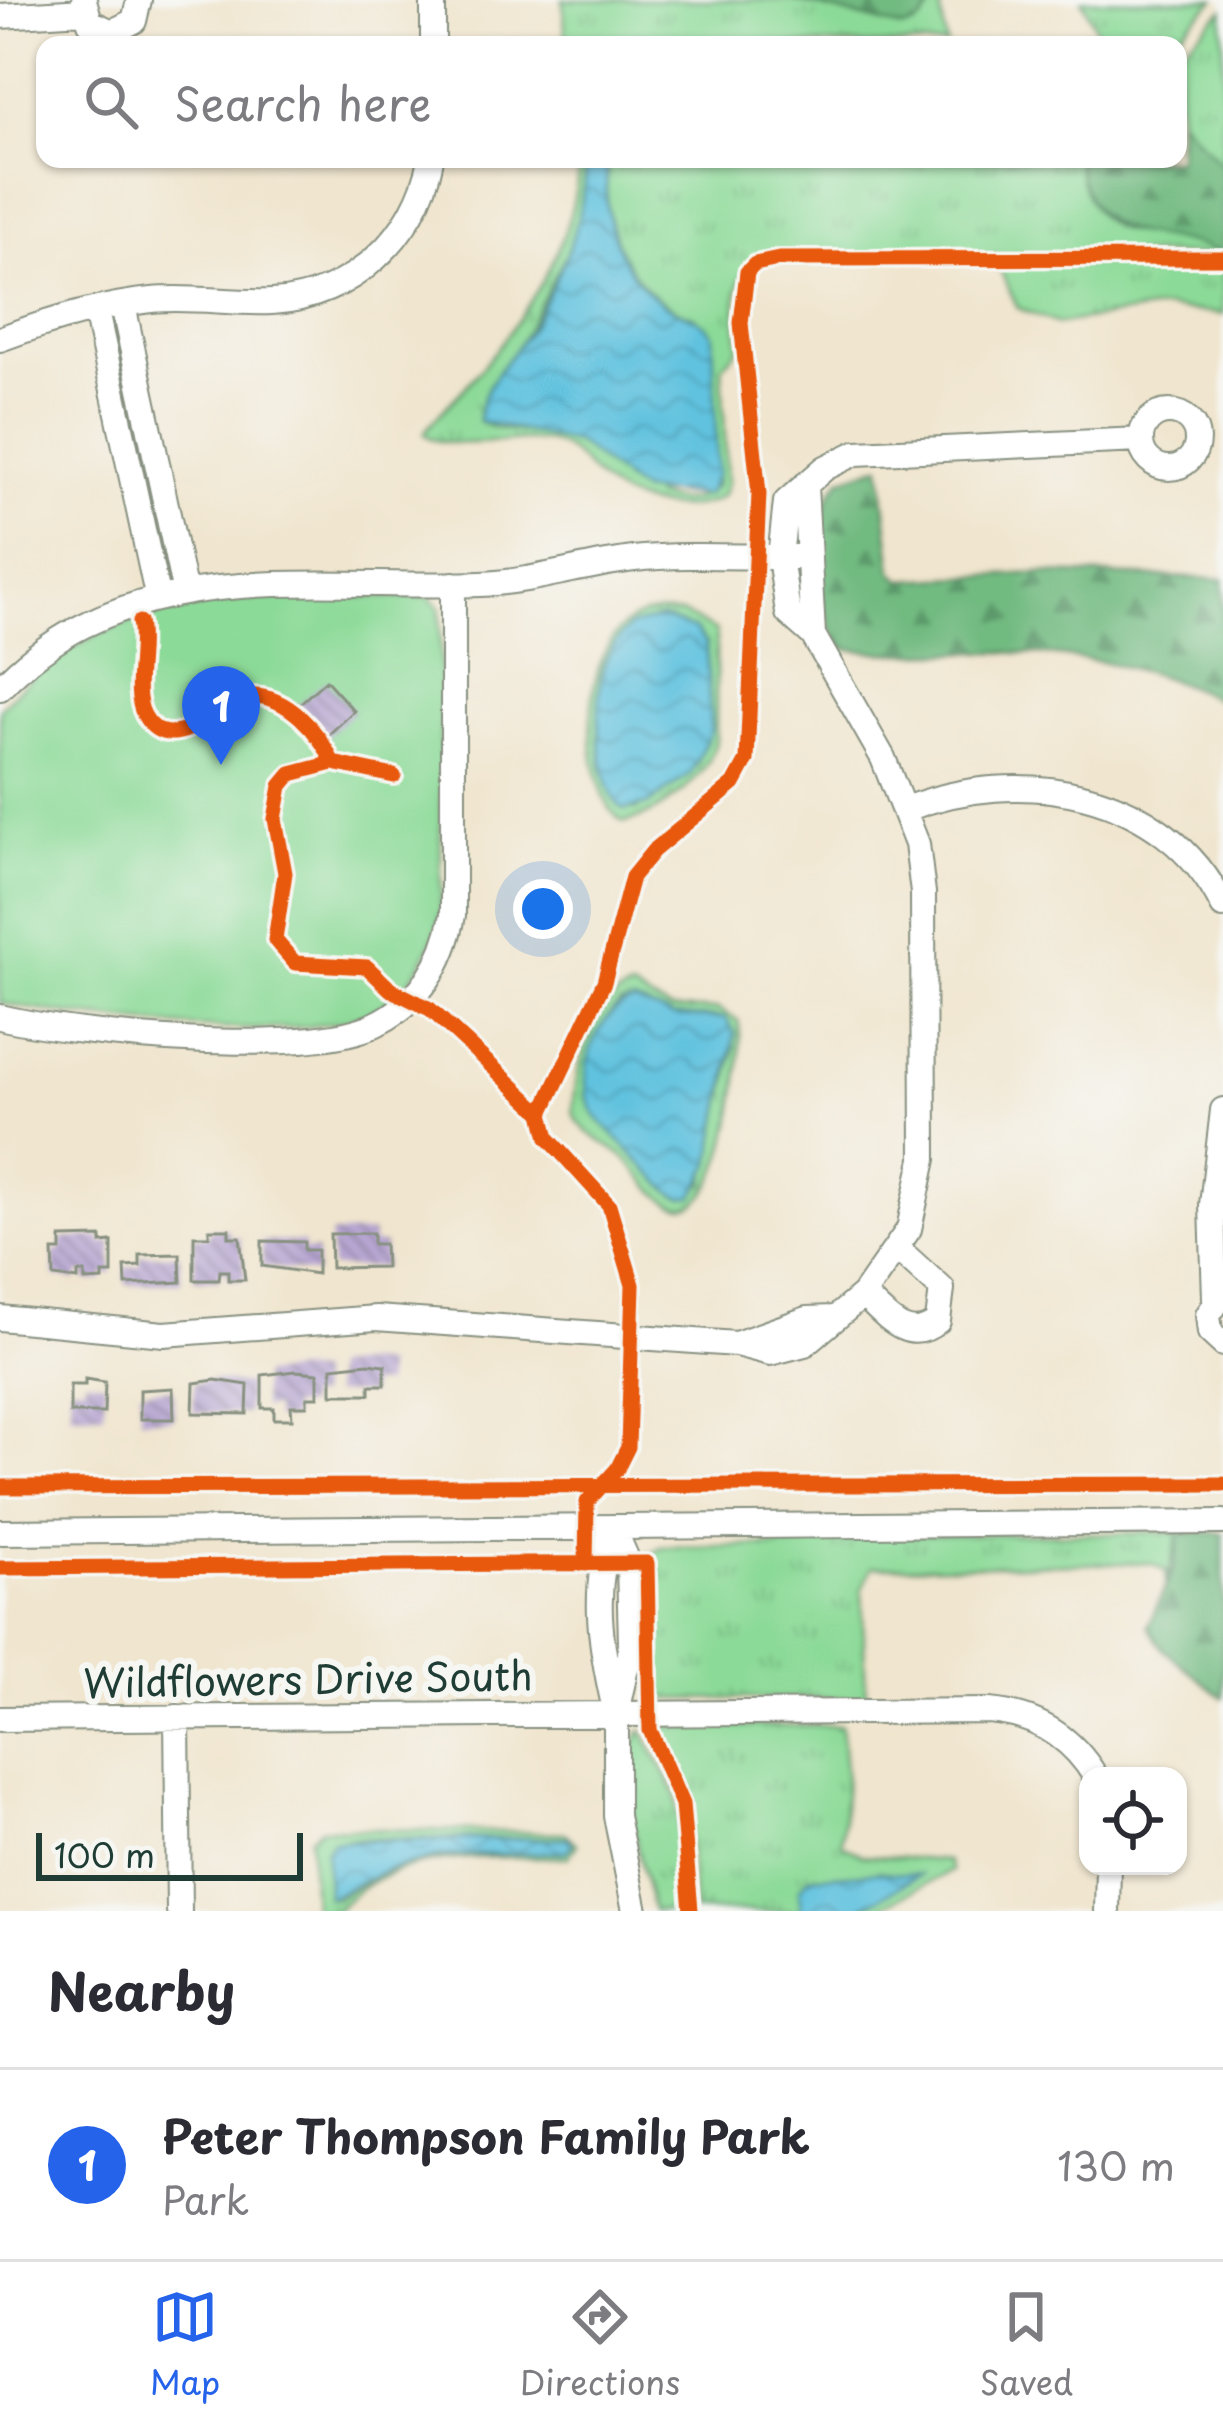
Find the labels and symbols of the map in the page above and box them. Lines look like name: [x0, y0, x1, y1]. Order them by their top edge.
pin: 1: [182, 666, 260, 765]
your location: [513, 879, 573, 939]
street label: Wildflowers Drive South: [83, 1644, 533, 1711]
scale bar: [36, 1827, 303, 1880]

